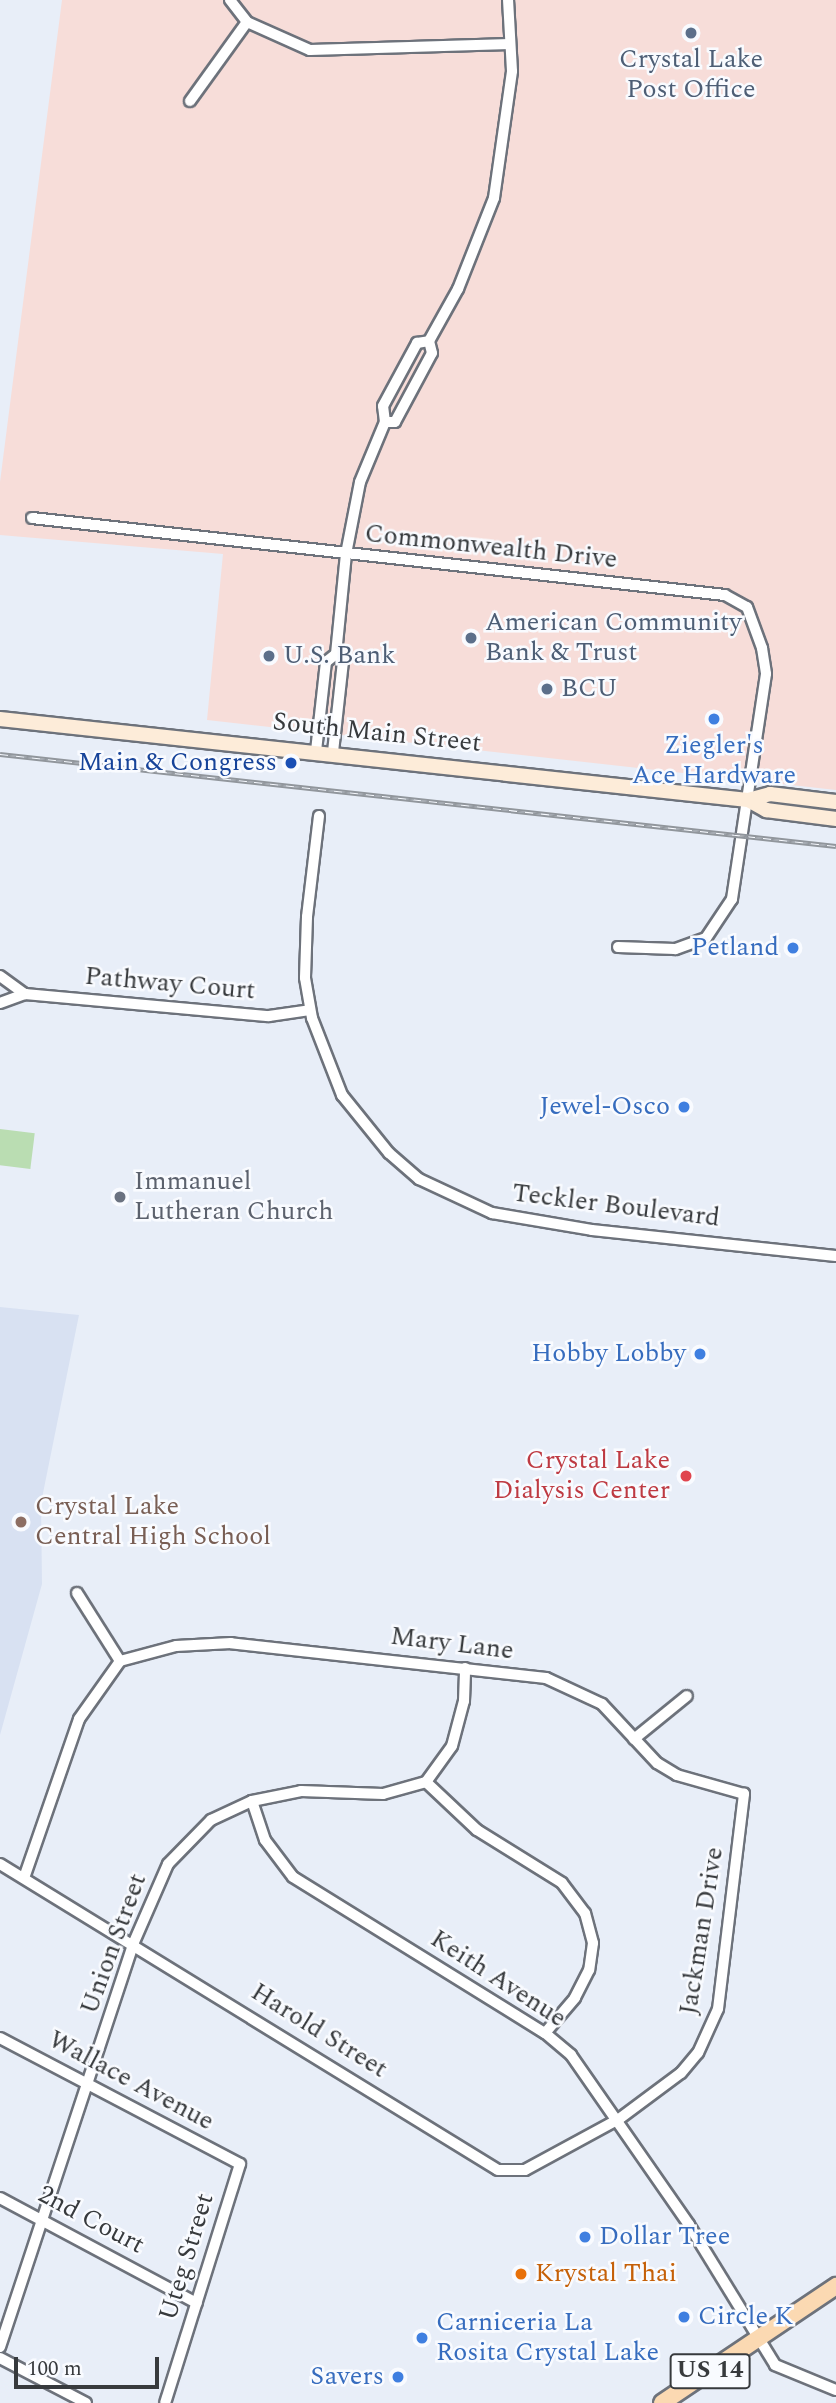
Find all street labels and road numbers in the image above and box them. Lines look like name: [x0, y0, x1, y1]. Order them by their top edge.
street label: Commonwealth Drive: [363, 518, 619, 576]
street label: South Main Street: [271, 707, 483, 759]
street label: Pathway Court: [83, 961, 257, 1007]
street label: Teckler Boulevard: [510, 1178, 722, 1234]
street label: Mary Lane: [389, 1621, 515, 1667]
street label: Jackman Drive: [673, 1845, 731, 2017]
street label: Union Street: [74, 1869, 154, 2019]
street label: Keith Avenue: [424, 1924, 572, 2034]
street label: Harold Street: [245, 1977, 393, 2085]
street label: Wallace Avenue: [43, 2024, 219, 2138]
street label: 2nd Court: [32, 2179, 150, 2261]
street label: Uteg Street: [153, 2190, 221, 2324]
road number: US 14: [668, 2350, 752, 2392]

